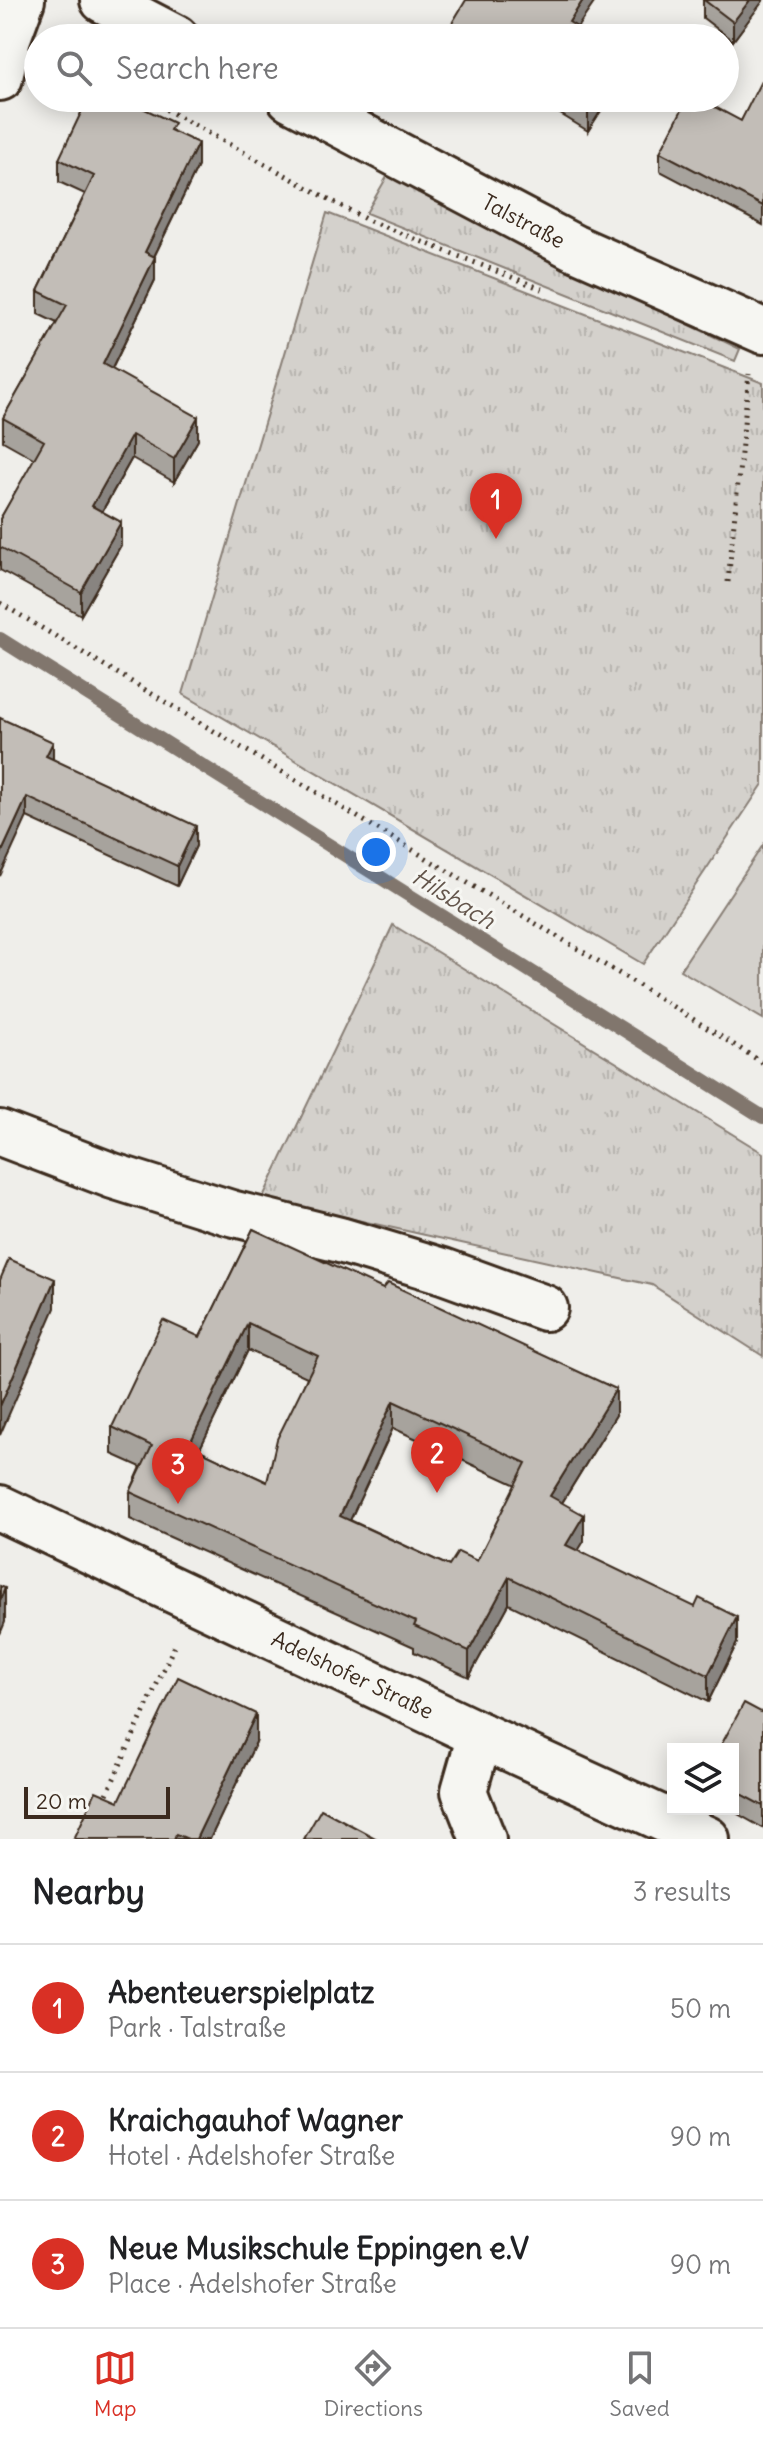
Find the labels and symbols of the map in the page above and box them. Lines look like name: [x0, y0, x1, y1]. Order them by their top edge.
street label: Talstraße: [477, 188, 570, 254]
pin: 1: [470, 473, 522, 539]
your location: [356, 832, 396, 872]
water label: Hilsbach: [407, 861, 502, 936]
pin: 2: [411, 1427, 463, 1493]
pin: 3: [152, 1438, 204, 1504]
street label: Adelshofer Straße: [267, 1624, 438, 1725]
scale bar: [24, 1783, 170, 1819]

